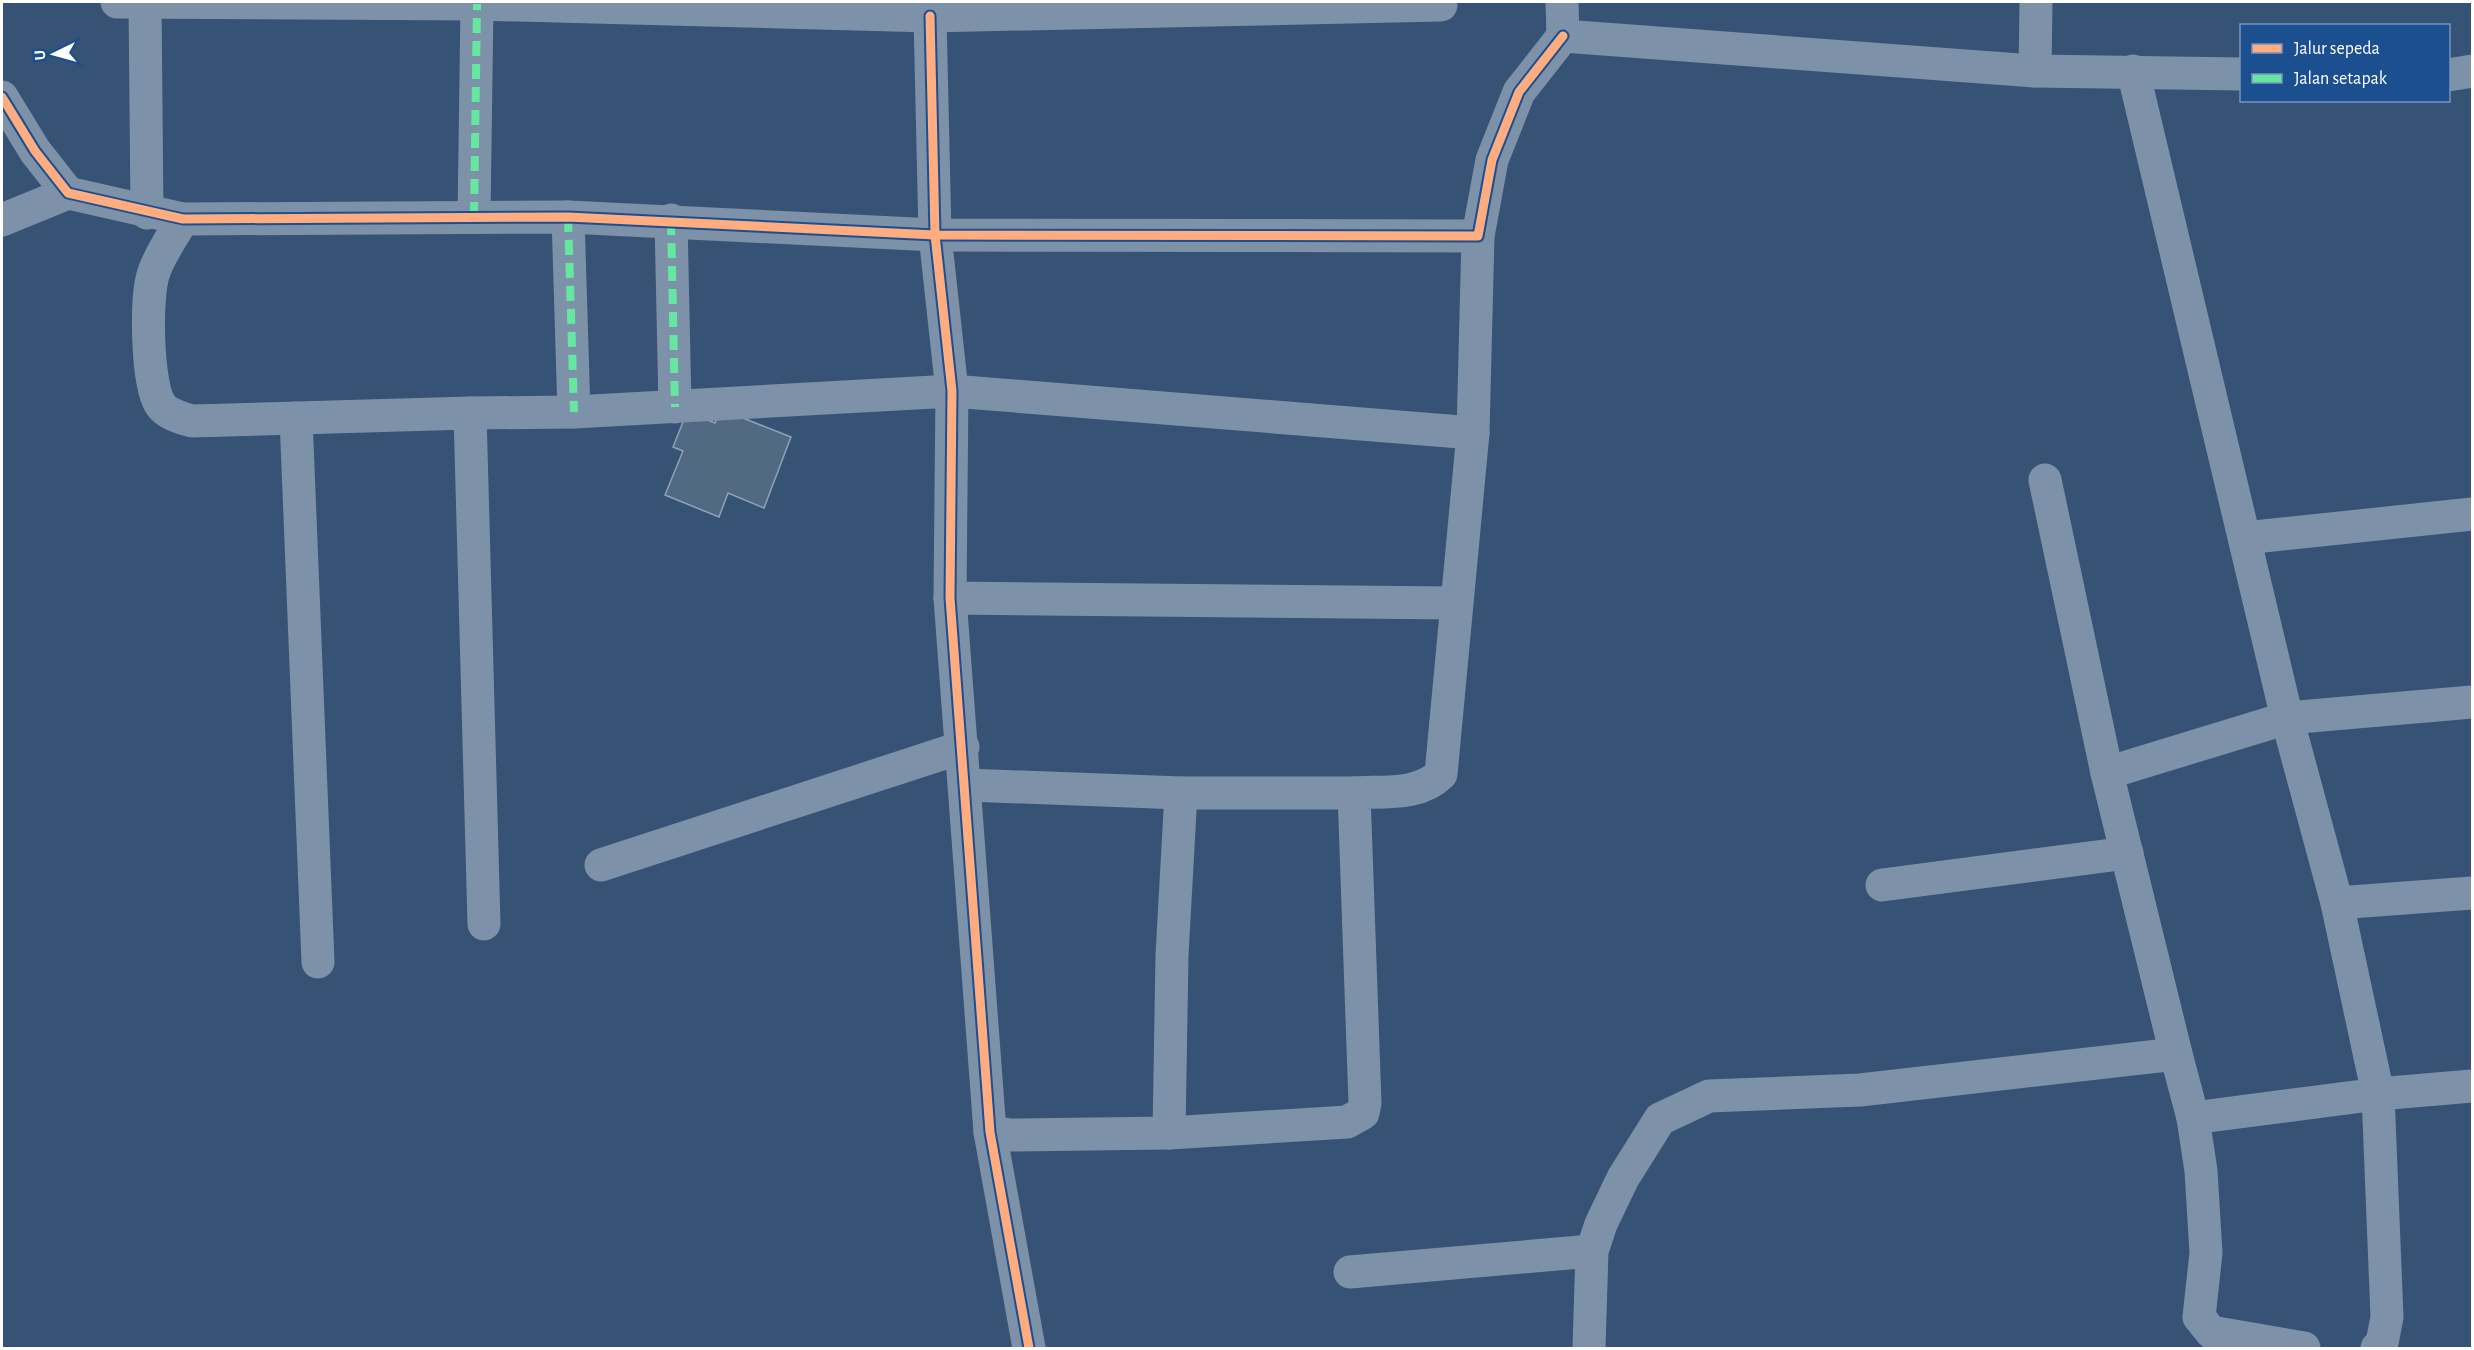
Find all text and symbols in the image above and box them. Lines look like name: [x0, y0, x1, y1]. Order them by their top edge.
north arrow: [24, 24, 84, 84]
legend: [2240, 24, 2450, 102]
text: Jalur sepeda: [2294, 40, 2380, 58]
text: U: [32, 49, 48, 61]
text: Jalan setapak: [2294, 70, 2388, 88]

